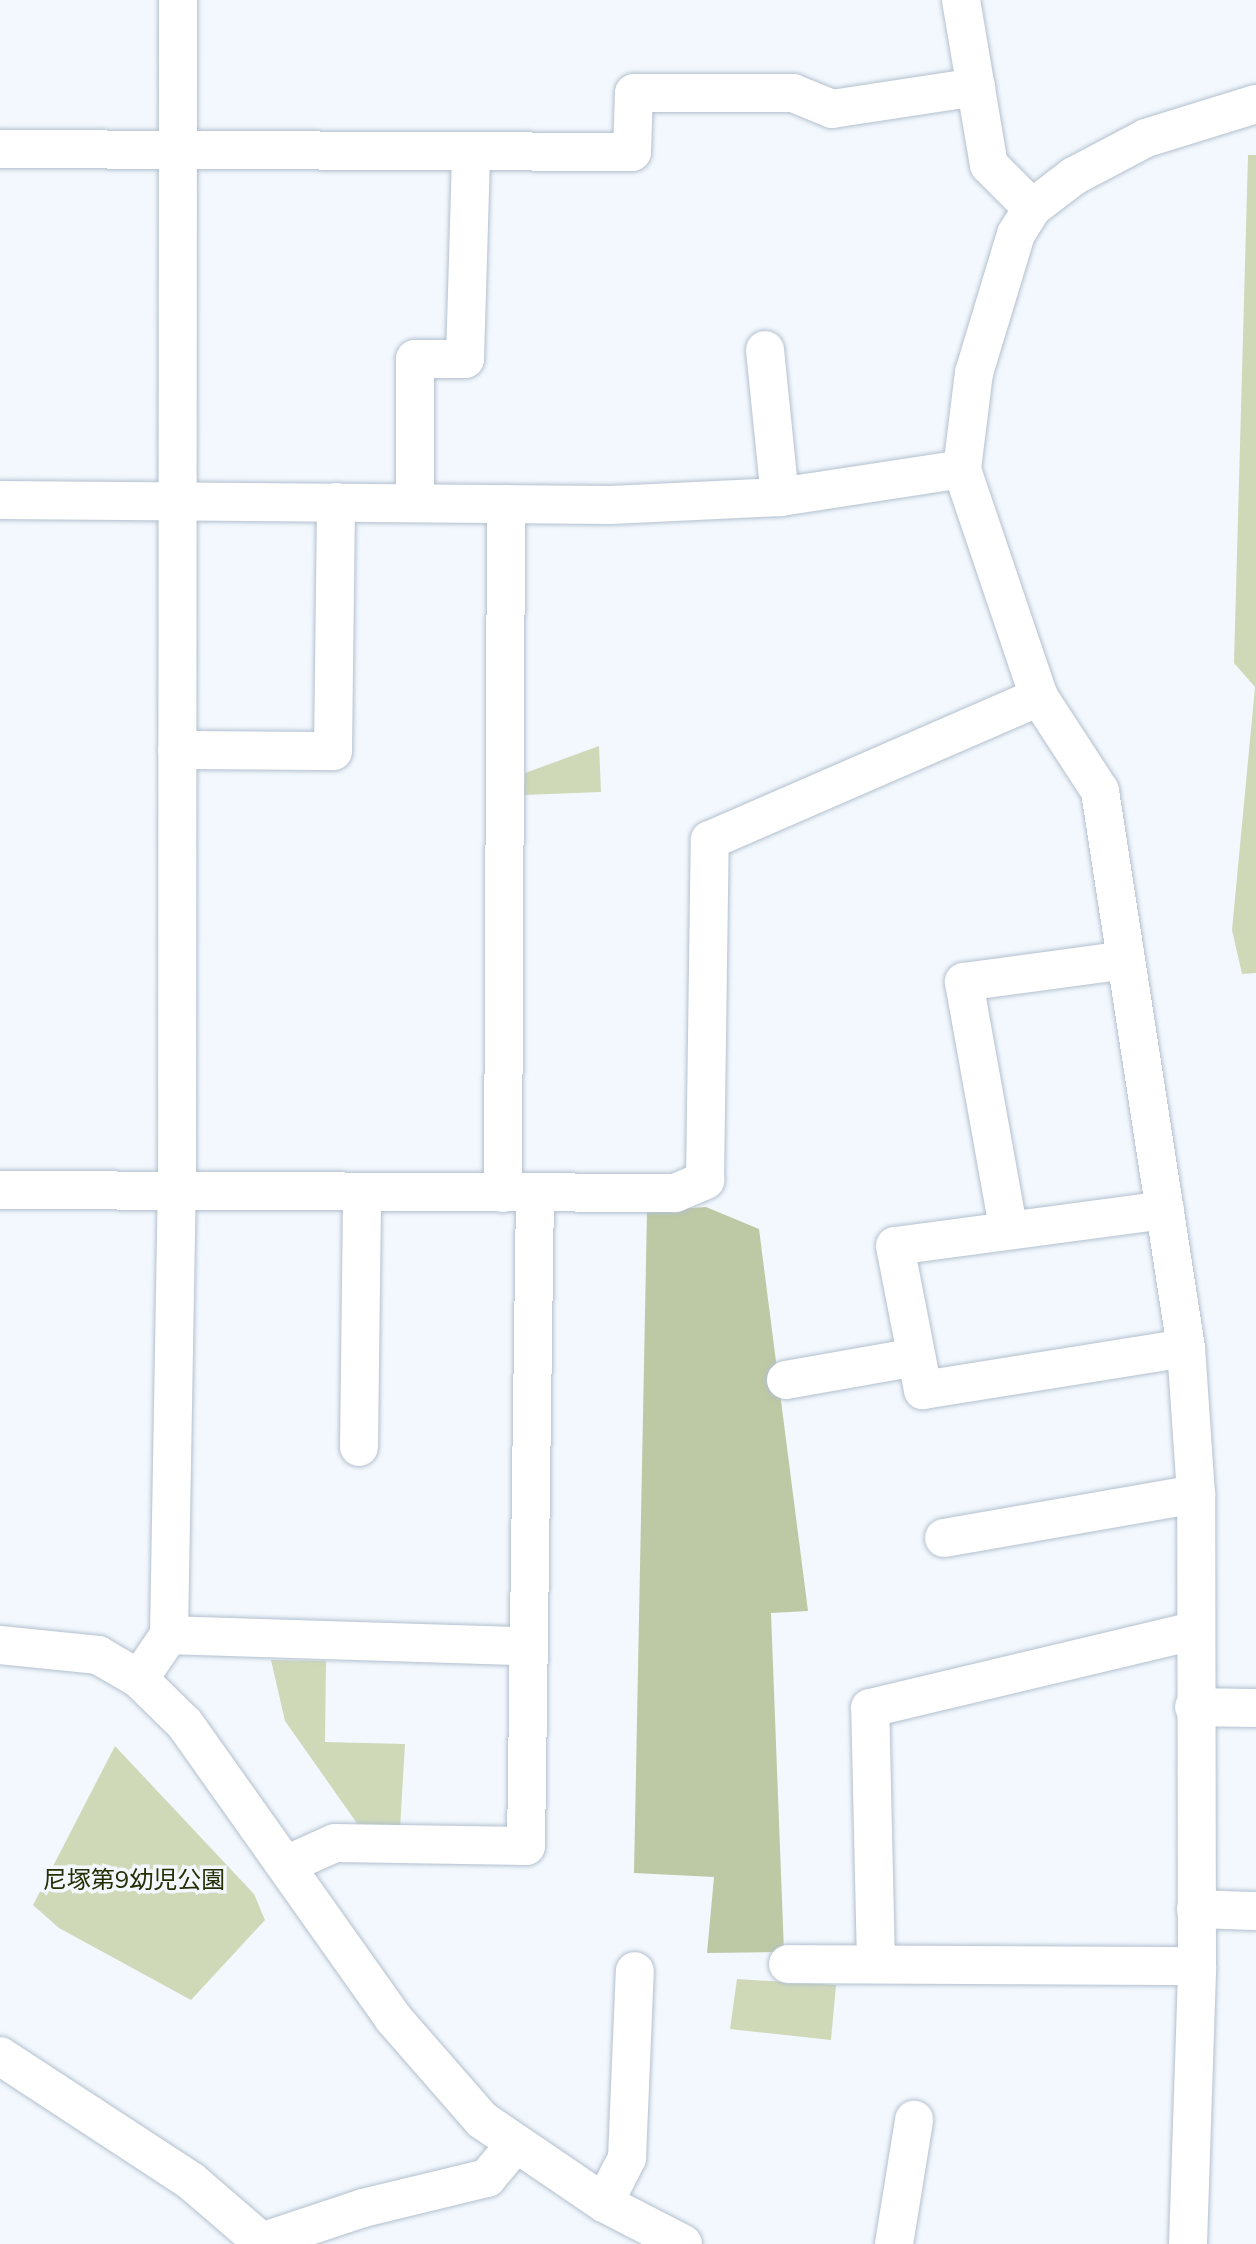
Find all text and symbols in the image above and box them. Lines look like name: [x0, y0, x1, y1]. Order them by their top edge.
park label: 尼塚第9幼児公園: [43, 1866, 225, 1894]

